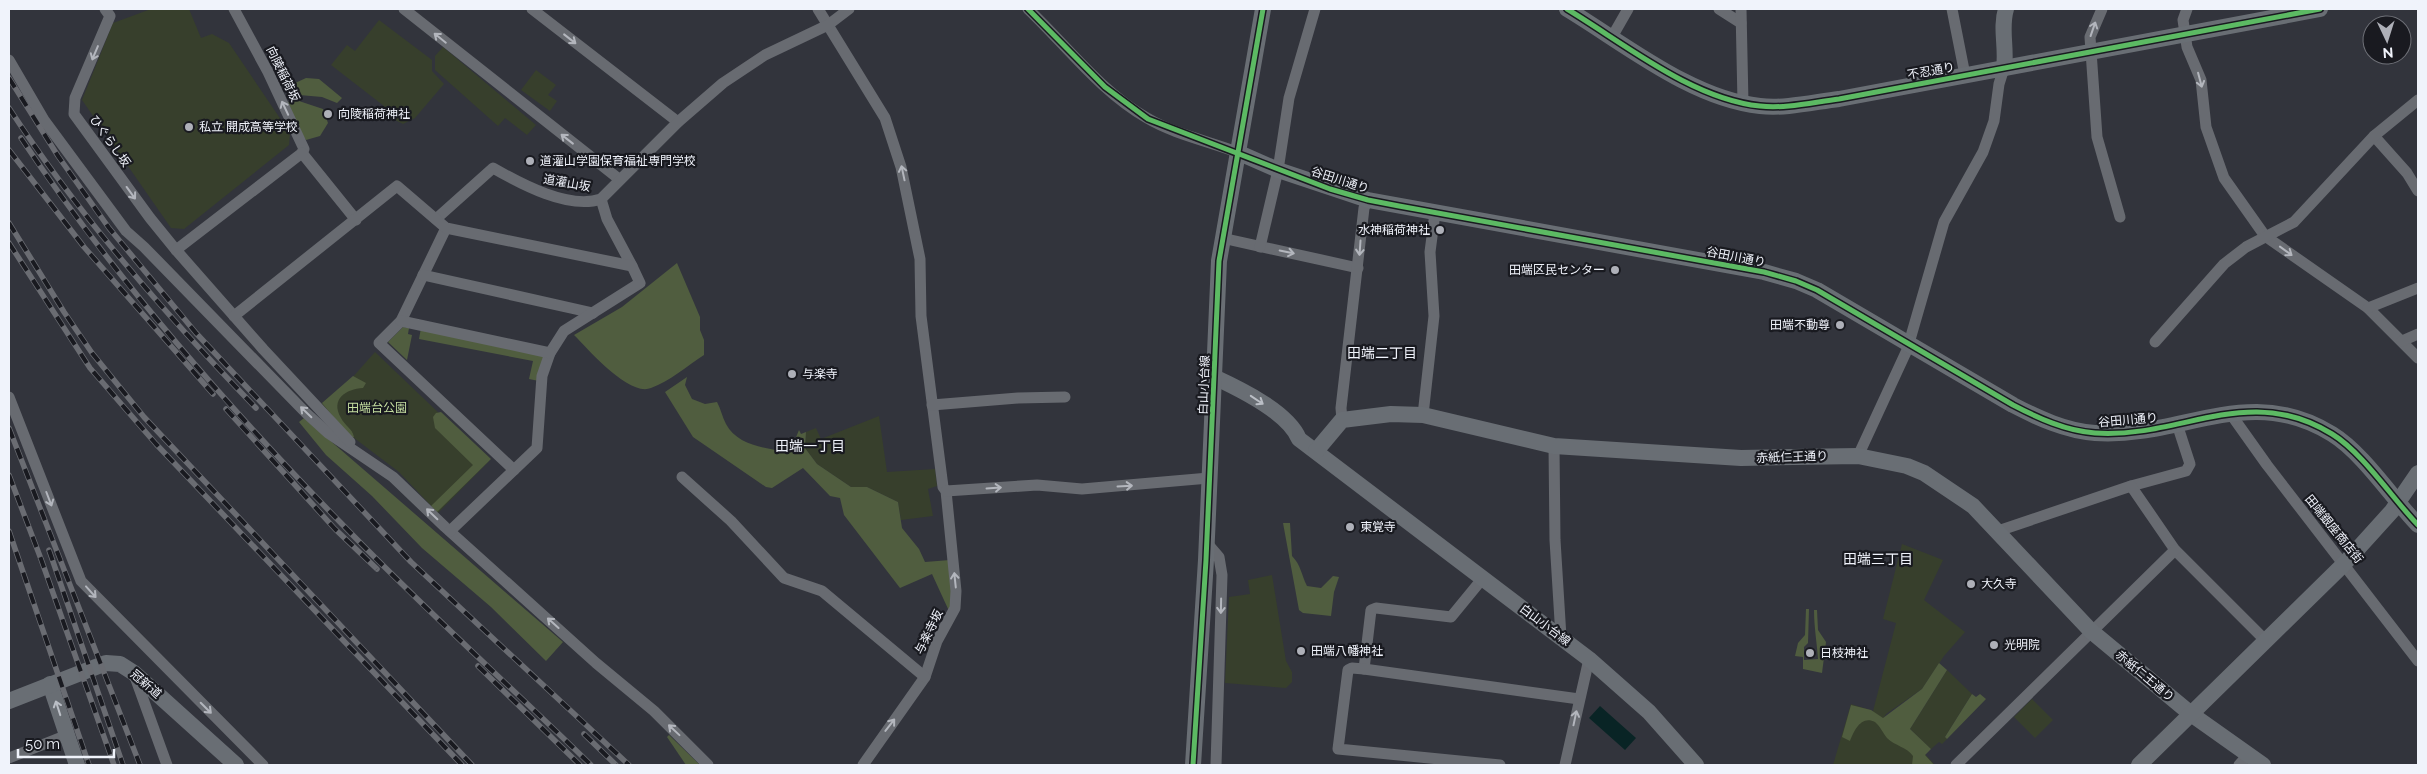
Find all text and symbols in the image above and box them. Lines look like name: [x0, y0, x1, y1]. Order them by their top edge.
north arrow: [2362, 15, 2412, 65]
one-way arrow: [2089, 22, 2098, 37]
one-way arrow: [433, 32, 446, 43]
one-way arrow: [564, 34, 577, 45]
street label: 向陵稲荷坂: [264, 44, 302, 104]
one-way arrow: [89, 45, 98, 60]
text: N: [2382, 45, 2394, 61]
street label: 不忍通り: [1906, 60, 1956, 82]
one-way arrow: [2196, 72, 2205, 88]
one-way arrow: [280, 101, 289, 116]
place label: 向陵稲荷神社: [338, 107, 410, 121]
marker: 向陵稲荷神社: [322, 108, 334, 120]
street label: ひぐらし坂: [87, 113, 133, 169]
place label: 私立 開成高等学校: [199, 120, 298, 134]
marker: 私立 開成高等学校: [183, 121, 195, 133]
one-way arrow: [561, 133, 574, 144]
place label: 道灌山学園保育福祉専門学校: [540, 154, 696, 168]
marker: 道灌山学園保育福祉専門学校: [524, 155, 536, 167]
street label: 谷田川通り: [1309, 164, 1371, 196]
one-way arrow: [897, 166, 907, 182]
street label: 道灌山坂: [542, 172, 592, 194]
one-way arrow: [126, 186, 136, 200]
place label: 水神稲荷神社: [1358, 223, 1430, 237]
marker: 水神稲荷神社: [1434, 224, 1446, 236]
one-way arrow: [1355, 240, 1364, 256]
street label: 谷田川通り: [1705, 244, 1767, 270]
one-way arrow: [2279, 245, 2292, 256]
one-way arrow: [1278, 248, 1294, 258]
place label: 田端区民センター: [1509, 263, 1605, 277]
marker: 田端区民センター: [1609, 264, 1621, 276]
place label: 田端不動尊: [1770, 318, 1830, 332]
marker: 田端不動尊: [1834, 319, 1846, 331]
district label: 田端二丁目: [1347, 345, 1417, 361]
street label: 白山小台線: [1196, 355, 1212, 415]
place label: 与楽寺: [802, 367, 838, 381]
marker: 与楽寺: [786, 368, 798, 380]
one-way arrow: [1250, 395, 1264, 405]
park label: 田端台公園: [347, 401, 407, 415]
one-way arrow: [299, 406, 312, 418]
street label: 谷田川通り: [2097, 410, 2159, 430]
district label: 田端一丁目: [775, 438, 845, 454]
street label: 赤紙仁王通り: [1756, 449, 1828, 465]
one-way arrow: [1116, 482, 1132, 491]
one-way arrow: [986, 484, 1002, 493]
one-way arrow: [45, 491, 54, 506]
street label: 田端銀座商店街: [2302, 492, 2366, 566]
one-way arrow: [426, 508, 438, 520]
place label: 東覚寺: [1360, 520, 1396, 534]
marker: 東覚寺: [1344, 521, 1356, 533]
district label: 田端三丁目: [1843, 551, 1913, 567]
one-way arrow: [950, 573, 960, 589]
place label: 大久寺: [1981, 577, 2017, 591]
marker: 大久寺: [1965, 578, 1977, 590]
one-way arrow: [86, 586, 97, 599]
one-way arrow: [1216, 597, 1226, 613]
street label: 白山小台線: [1517, 601, 1573, 649]
street label: 与楽寺坂: [912, 607, 946, 657]
one-way arrow: [546, 617, 559, 629]
place label: 光明院: [2004, 638, 2040, 652]
marker: 光明院: [1988, 639, 2000, 651]
place label: 田端八幡神社: [1311, 644, 1383, 658]
marker: 田端八幡神社: [1295, 645, 1307, 657]
place label: 日枝神社: [1820, 646, 1868, 660]
marker: 日枝神社: [1804, 647, 1816, 659]
street label: 赤紙仁王通り: [2113, 647, 2177, 705]
street label: 冠新道: [128, 667, 164, 701]
one-way arrow: [53, 701, 62, 716]
one-way arrow: [199, 702, 212, 714]
one-way arrow: [1571, 710, 1580, 726]
one-way arrow: [885, 719, 896, 732]
one-way arrow: [668, 724, 681, 736]
scale bar: [18, 726, 114, 758]
text: 50 m: [25, 735, 60, 753]

